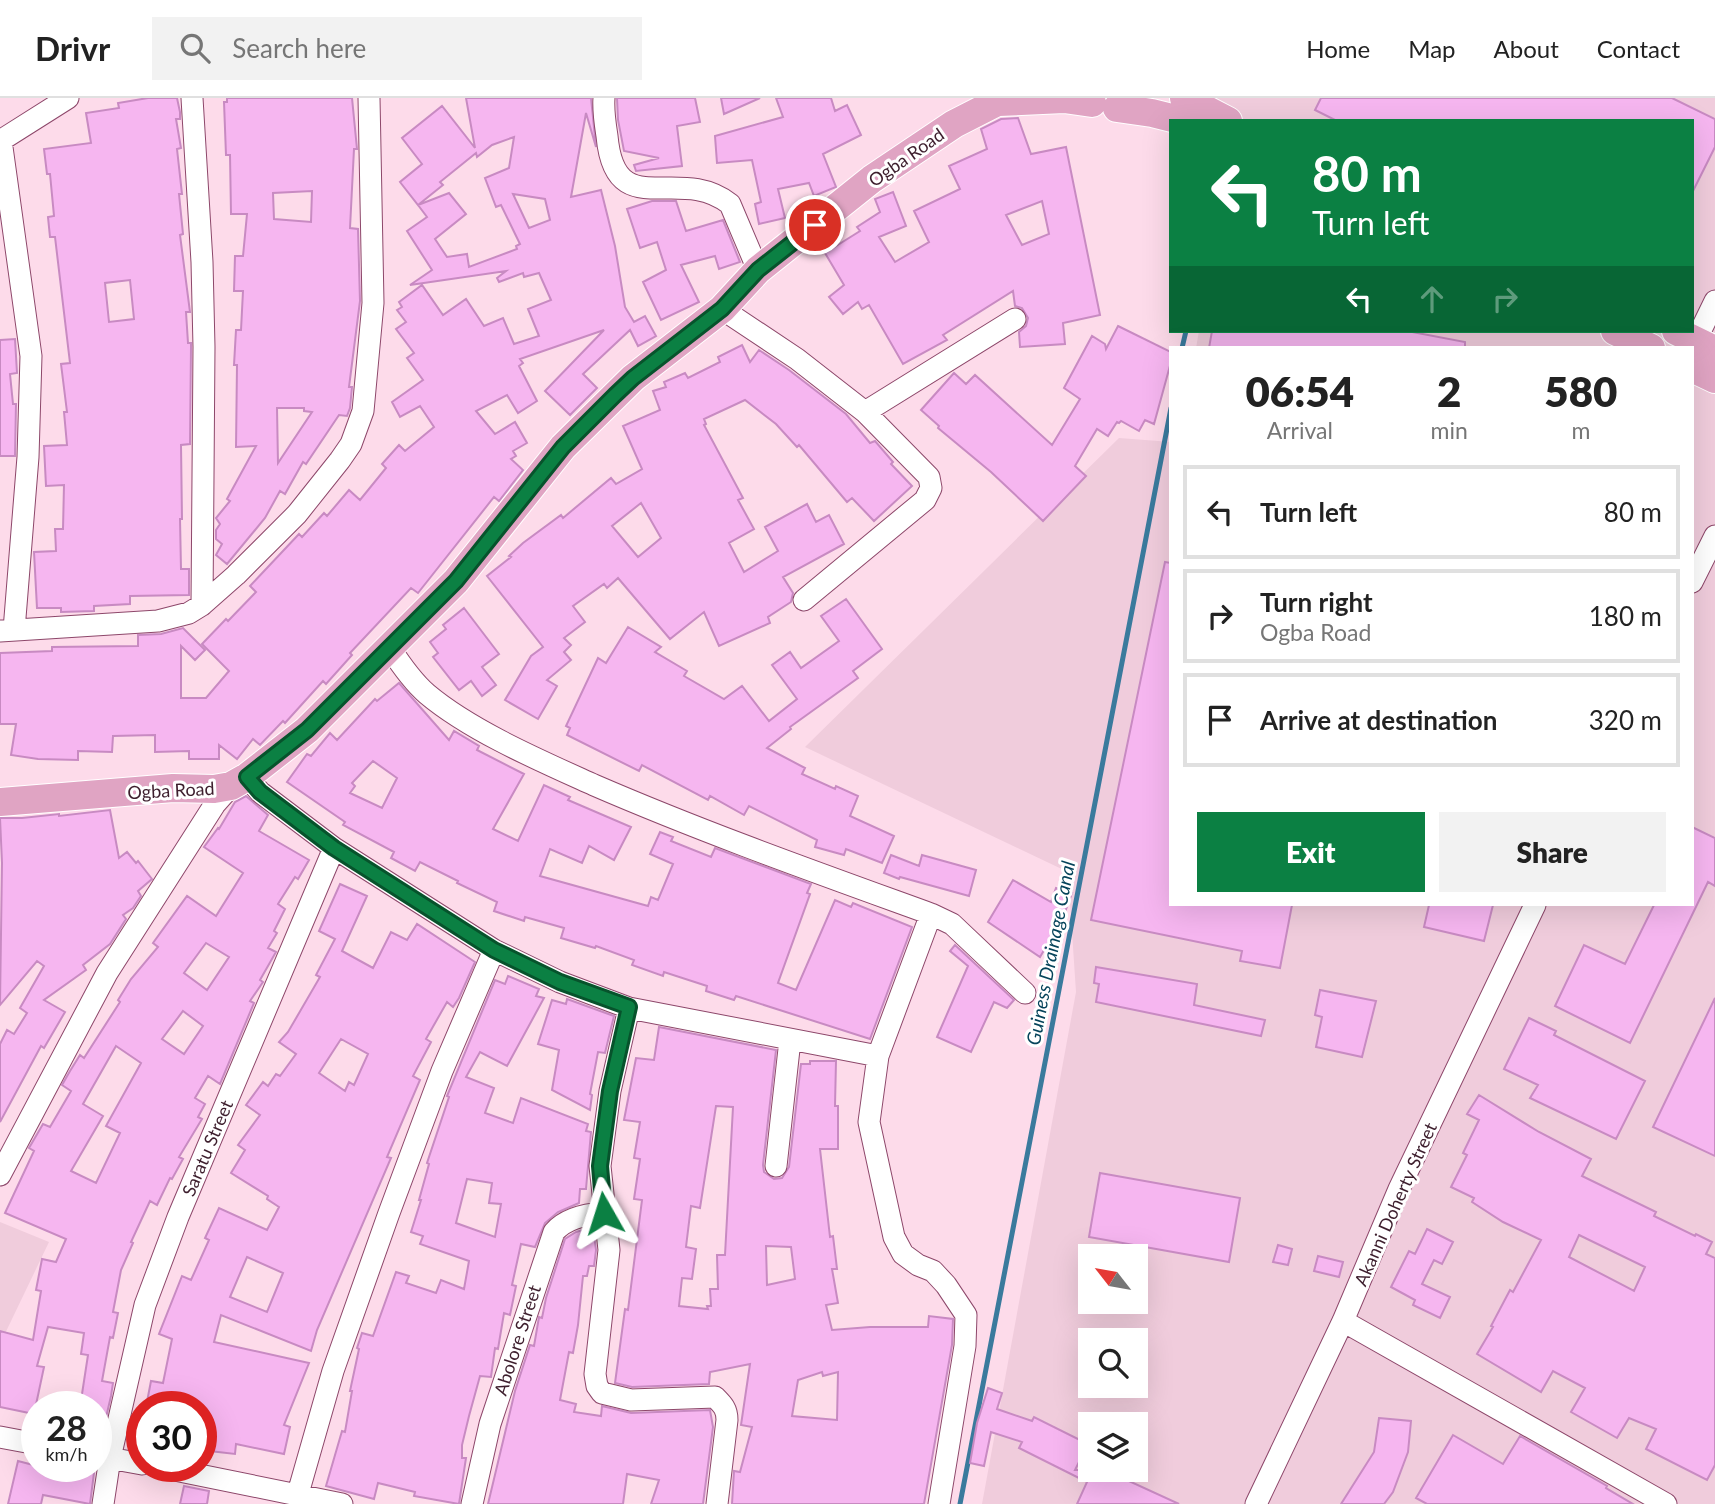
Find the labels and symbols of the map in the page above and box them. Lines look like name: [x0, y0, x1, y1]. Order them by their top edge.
street label: Ogba Road: [864, 123, 948, 191]
pin: [785, 195, 845, 255]
street label: Ogba Road: [127, 777, 215, 803]
water label: Guiness Drainage Canal: [1021, 859, 1079, 1047]
street label: Saratu Street: [177, 1096, 237, 1199]
street label: Akanni Doherty Street: [1349, 1118, 1441, 1289]
position arrow: [567, 1176, 641, 1250]
north arrow: [1078, 1244, 1148, 1314]
street label: Abolore Street: [489, 1282, 545, 1398]
speed limit sign: 30: [126, 1391, 217, 1482]

